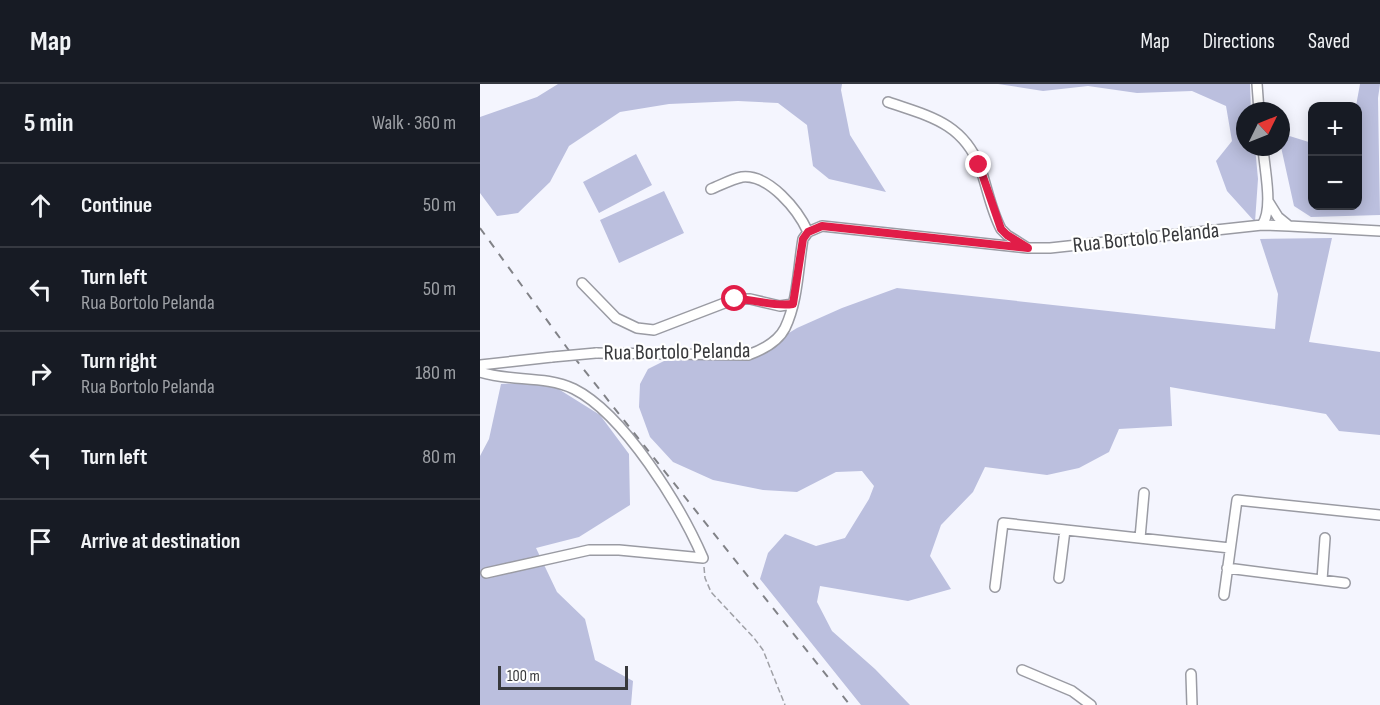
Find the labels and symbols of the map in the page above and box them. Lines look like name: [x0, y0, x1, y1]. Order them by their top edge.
north arrow: [1236, 102, 1290, 156]
route end: [965, 151, 991, 177]
street label: Rua Bortolo Pelanda: [1072, 217, 1220, 259]
route start: [721, 285, 747, 311]
street label: Rua Bortolo Pelanda: [603, 337, 751, 367]
scale bar: [498, 663, 628, 690]

